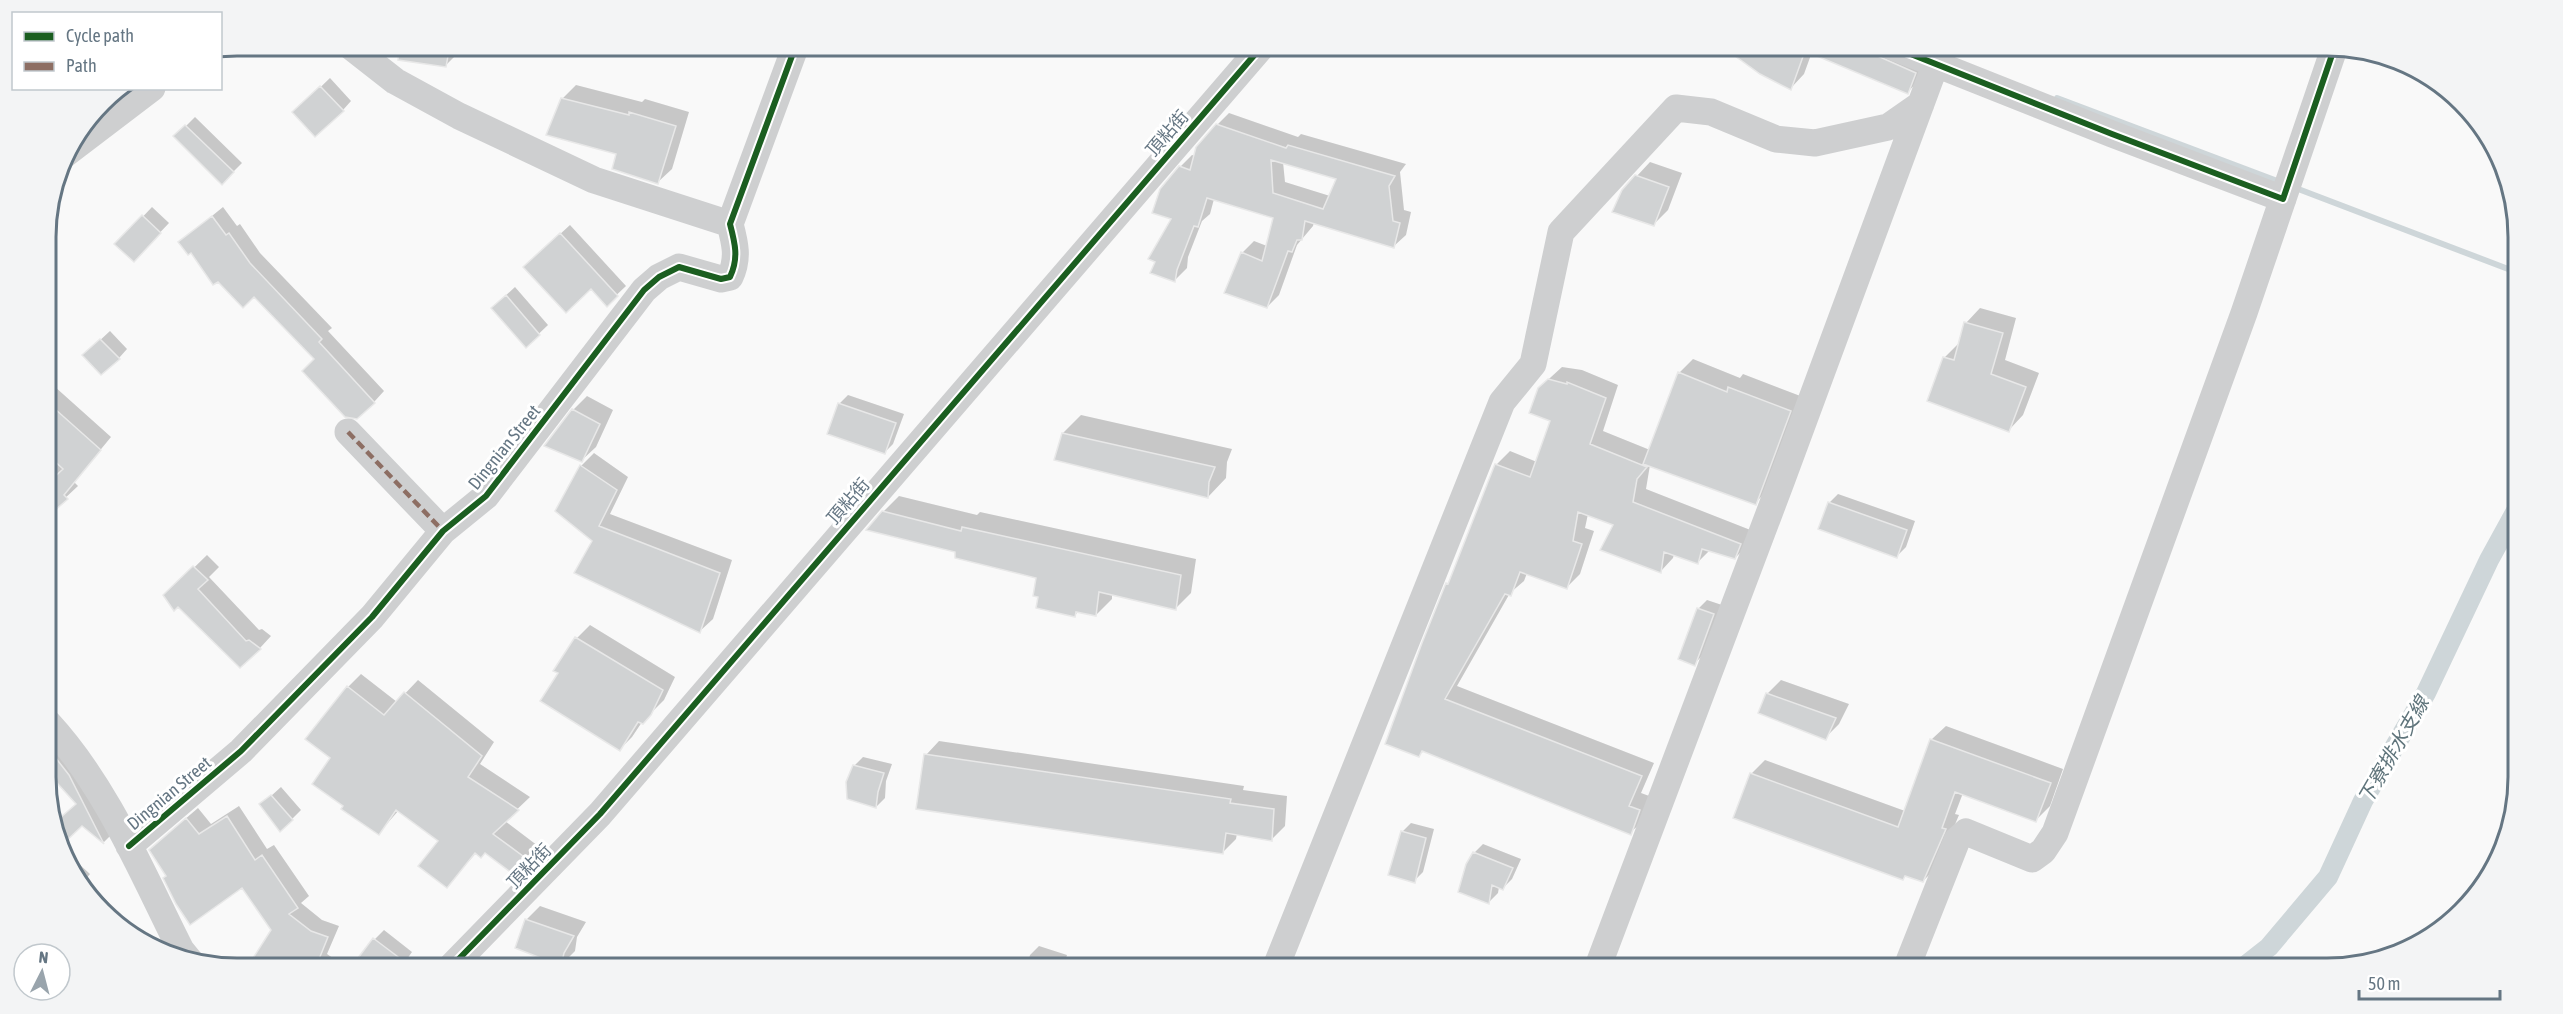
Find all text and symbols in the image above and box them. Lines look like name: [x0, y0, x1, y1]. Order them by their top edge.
legend: [12, 12, 222, 90]
text: Cycle path: [66, 25, 134, 46]
text: Path: [66, 55, 97, 76]
street label: 頂粘街: [1141, 106, 1193, 160]
street label: Dingnian Street: [464, 401, 544, 493]
street label: 頂粘街: [822, 474, 874, 528]
water label: 下寮排水支線: [2353, 691, 2434, 808]
street label: Dingnian Street: [123, 752, 215, 834]
street label: 頂粘街: [503, 839, 555, 893]
north arrow: [12, 942, 72, 1002]
text: N: [38, 948, 49, 967]
scale bar: [2359, 963, 2500, 1001]
text: 50 m: [2368, 973, 2400, 994]

